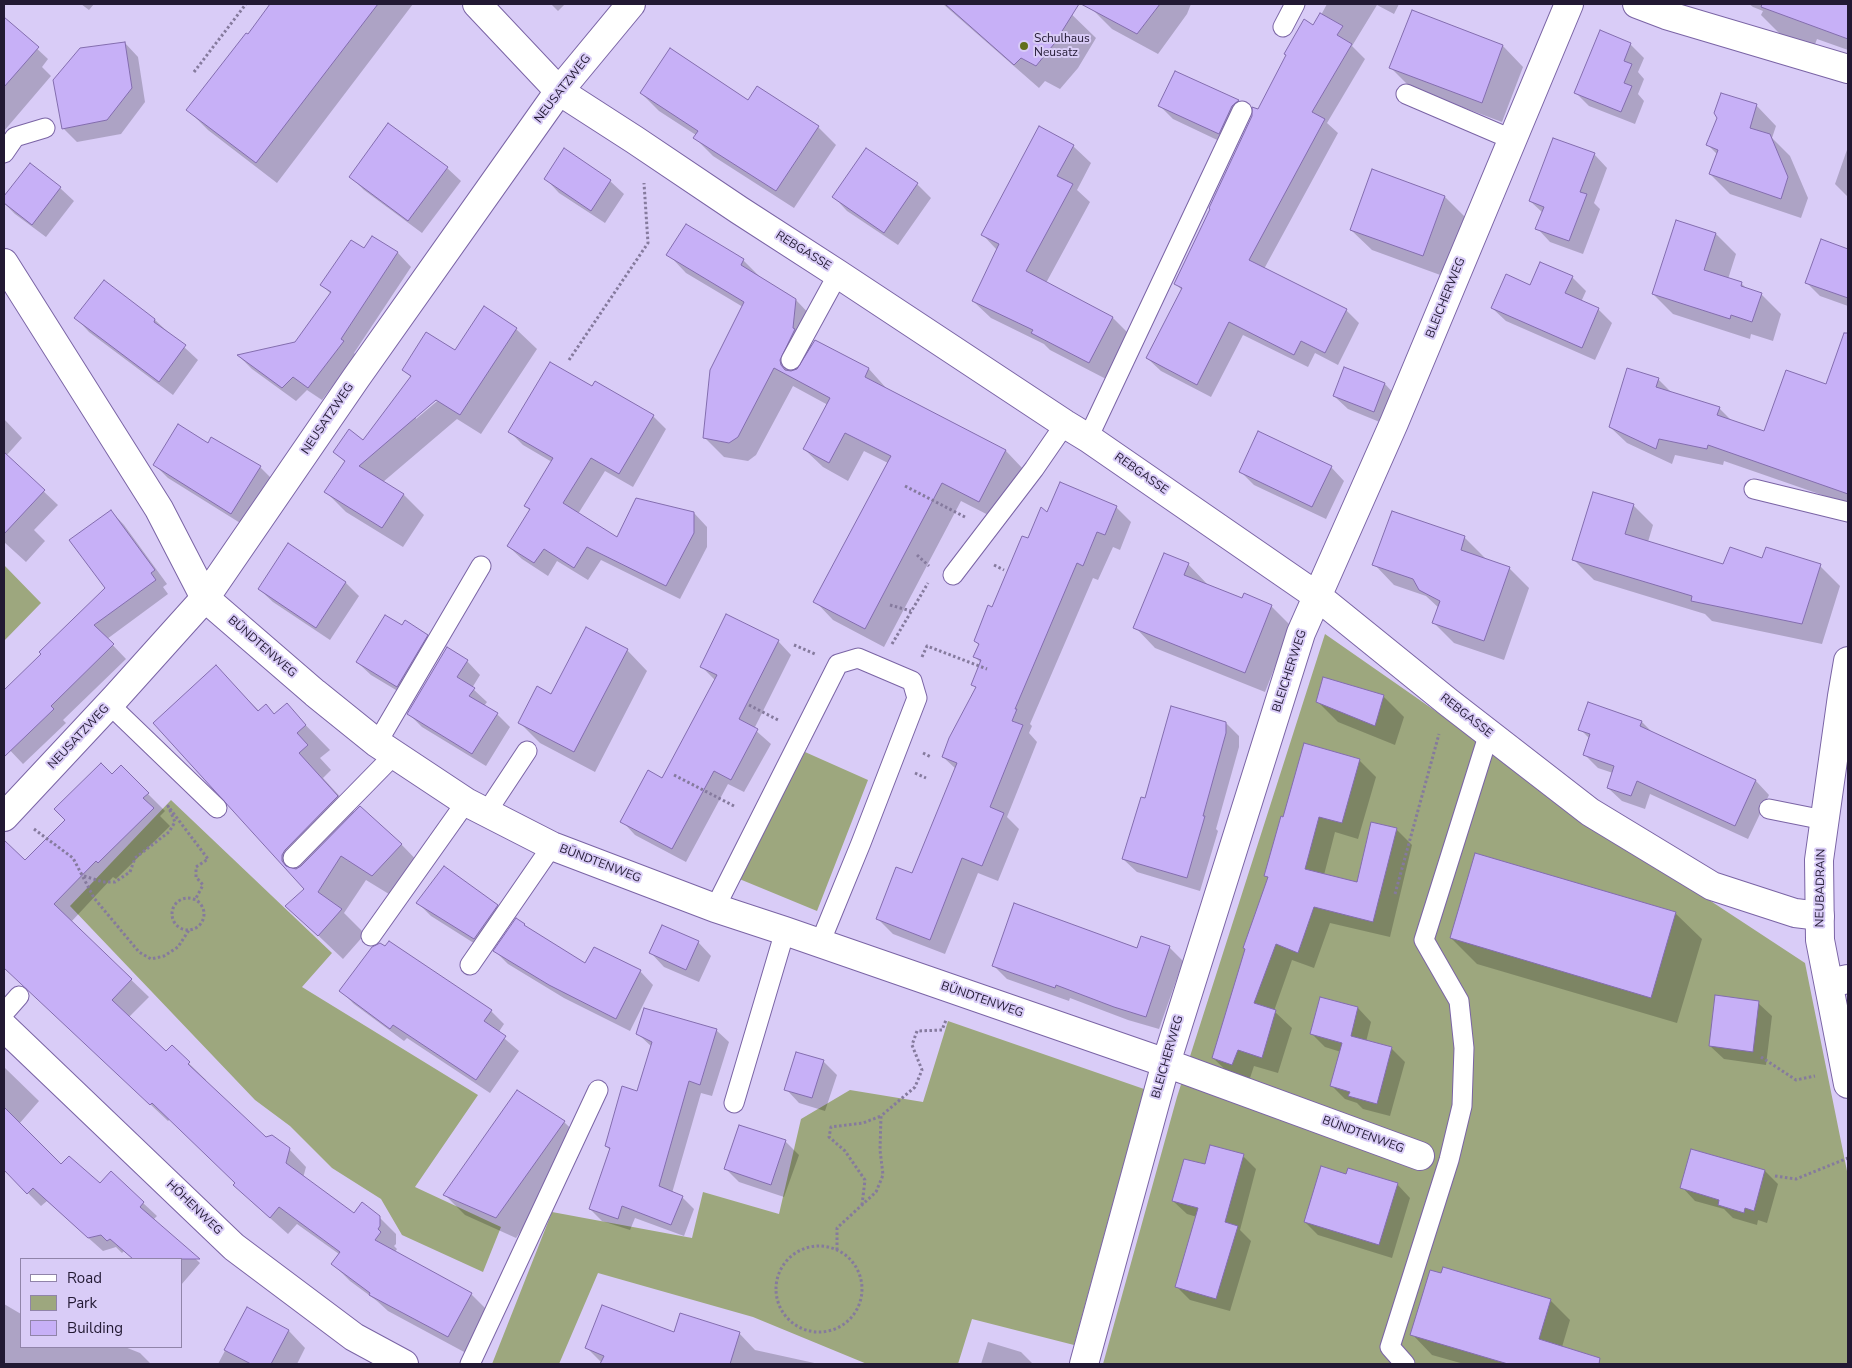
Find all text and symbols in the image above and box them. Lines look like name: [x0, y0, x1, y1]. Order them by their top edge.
place label: Schulhaus Neusatz: [1034, 32, 1090, 60]
marker: Schulhaus Neusatz: [1018, 40, 1030, 52]
street label: NEUSATZWEG: [532, 52, 594, 126]
street label: REBGASSE: [773, 228, 833, 274]
street label: BLEICHERWEG: [1423, 256, 1469, 340]
street label: NEUSATZWEG: [299, 381, 357, 457]
street label: REBGASSE: [1111, 450, 1171, 498]
street label: BÜNDTENWEG: [225, 613, 299, 681]
street label: BLEICHERWEG: [1270, 628, 1310, 714]
street label: REBGASSE: [1437, 691, 1495, 741]
street label: NEUSATZWEG: [45, 702, 113, 772]
street label: BÜNDTENWEG: [557, 842, 643, 886]
street label: NEUBADRAIN: [1813, 848, 1829, 928]
street label: BÜNDTENWEG: [939, 979, 1025, 1021]
street label: BLEICHERWEG: [1149, 1014, 1187, 1100]
street label: BÜNDTENWEG: [1320, 1114, 1406, 1156]
street label: HÖHENWEG: [163, 1178, 225, 1238]
legend: [20, 1258, 182, 1348]
text: Road: [67, 1268, 102, 1288]
text: Park: [67, 1293, 97, 1313]
text: Building: [67, 1318, 123, 1338]

